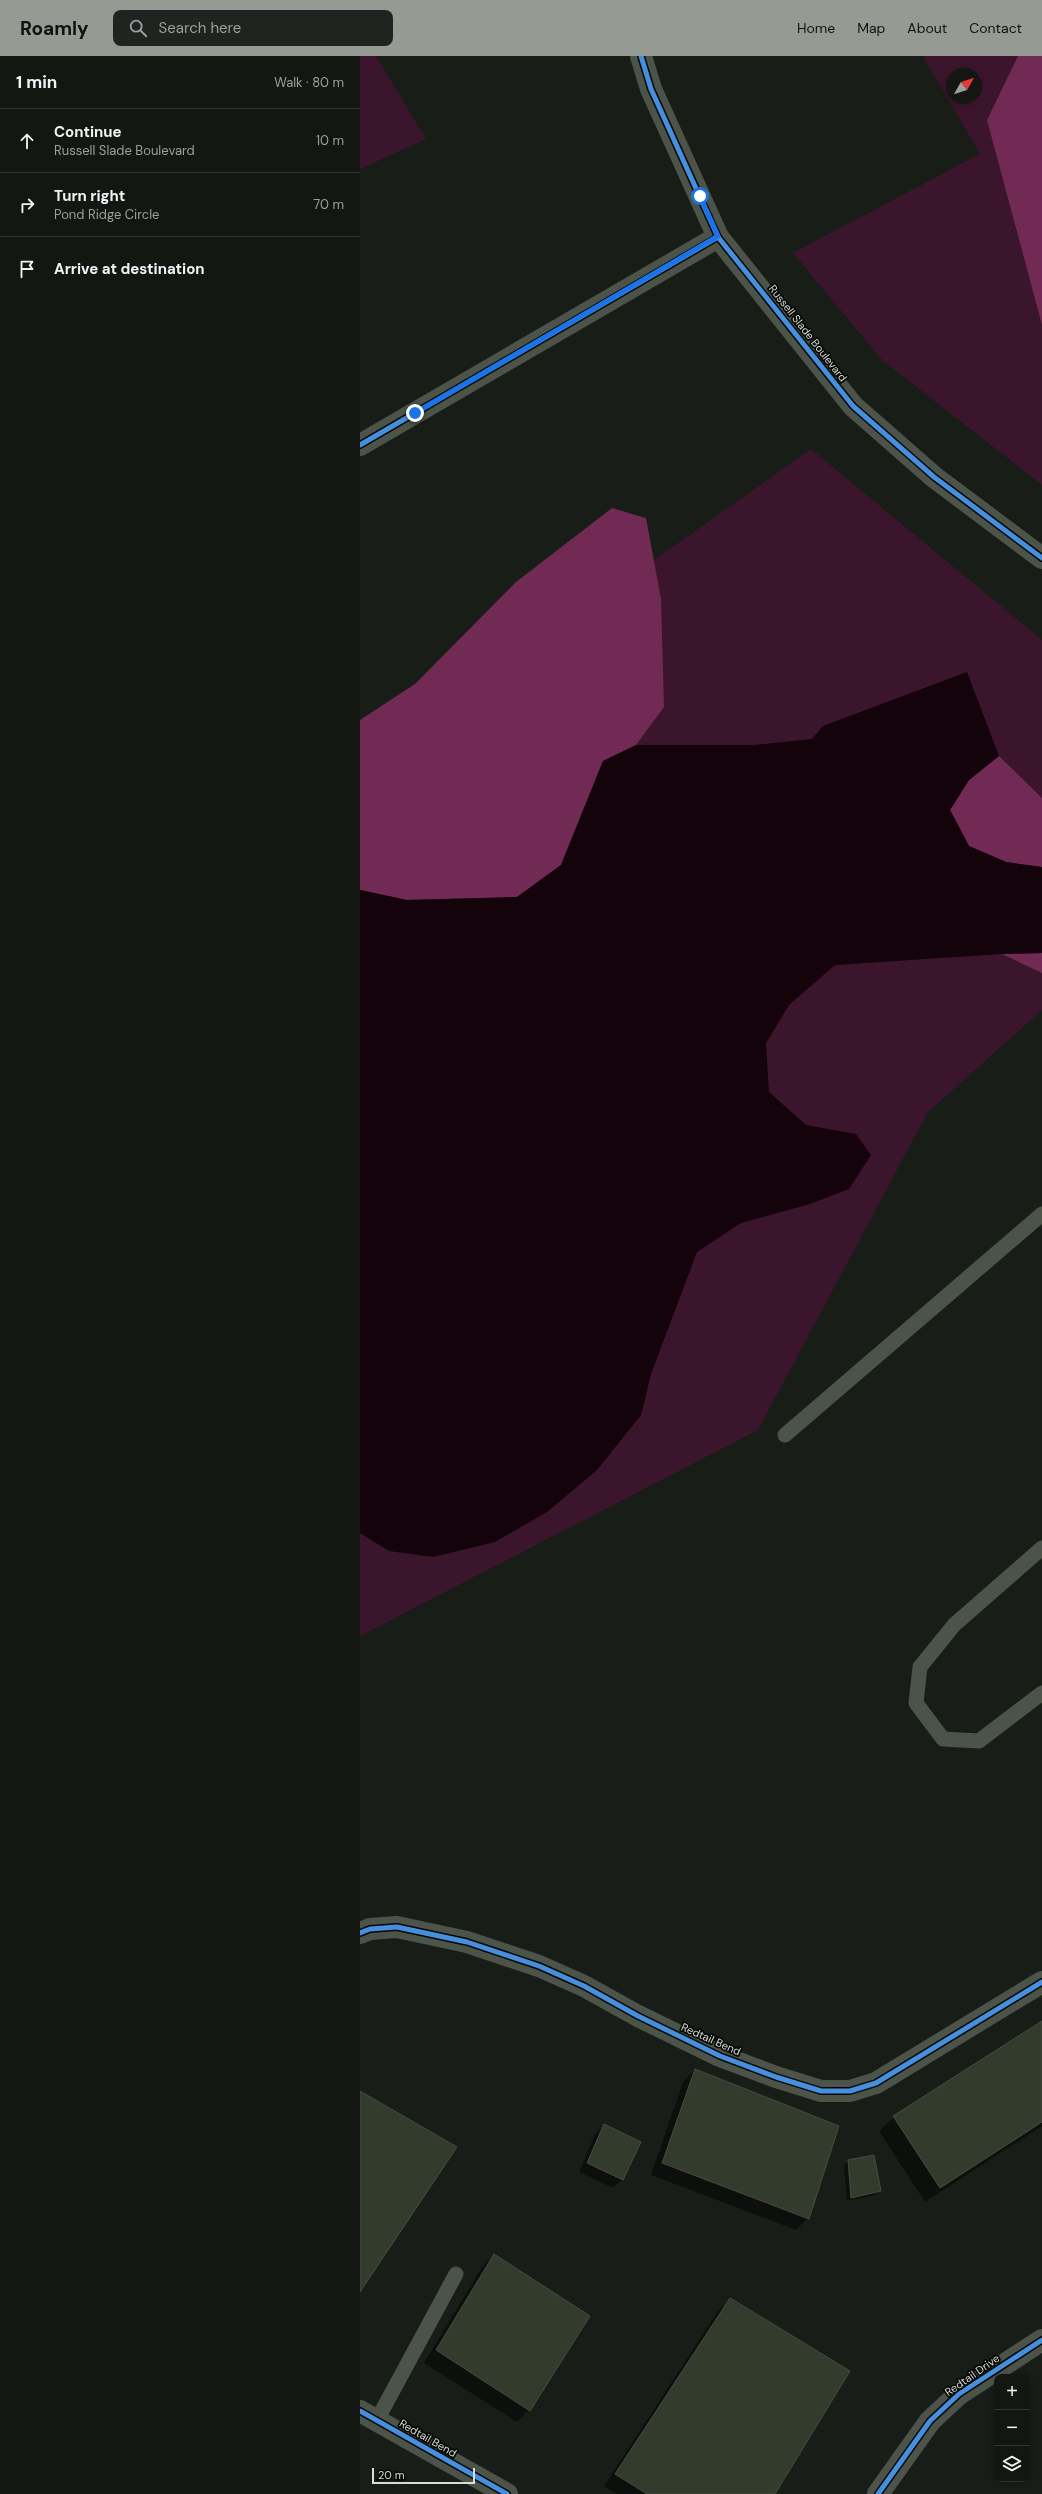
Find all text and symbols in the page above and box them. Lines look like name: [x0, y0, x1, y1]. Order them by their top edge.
search box: [113, 10, 393, 46]
text: Roamly: [20, 16, 89, 41]
icon: search: [127, 17, 149, 39]
text: Search here: [159, 18, 241, 38]
text: Home: [797, 19, 835, 37]
text: Map: [857, 19, 885, 37]
text: About: [907, 19, 947, 37]
text: Contact: [969, 19, 1022, 37]
north arrow: [946, 68, 982, 104]
text: 1 min: [16, 71, 57, 93]
text: Walk · 80 m: [274, 74, 344, 91]
text: Continue: [54, 122, 122, 142]
icon: ahead: [16, 130, 38, 152]
text: 10 m: [316, 132, 344, 149]
text: Russell Slade Boulevard: [54, 142, 195, 159]
text: Turn right: [54, 186, 125, 206]
route start: [691, 187, 709, 205]
icon: right: [16, 194, 38, 216]
text: 70 m: [313, 196, 344, 213]
text: Pond Ridge Circle: [54, 206, 160, 223]
icon: arrive: [16, 258, 38, 280]
text: Arrive at destination: [54, 259, 205, 279]
street label: Russell Slade Boulevard: [766, 282, 850, 384]
route end: [406, 404, 424, 422]
street label: Redtail Bend: [679, 2020, 743, 2058]
street label: Redtail Drive: [942, 2351, 1002, 2399]
map controls: [994, 2374, 1030, 2482]
button: +: [994, 2374, 1030, 2410]
button: −: [994, 2410, 1030, 2446]
street label: Redtail Bend: [397, 2416, 459, 2460]
button: layers: [994, 2446, 1030, 2482]
scale bar: [372, 2466, 475, 2485]
text: 20 m: [378, 2468, 404, 2482]

